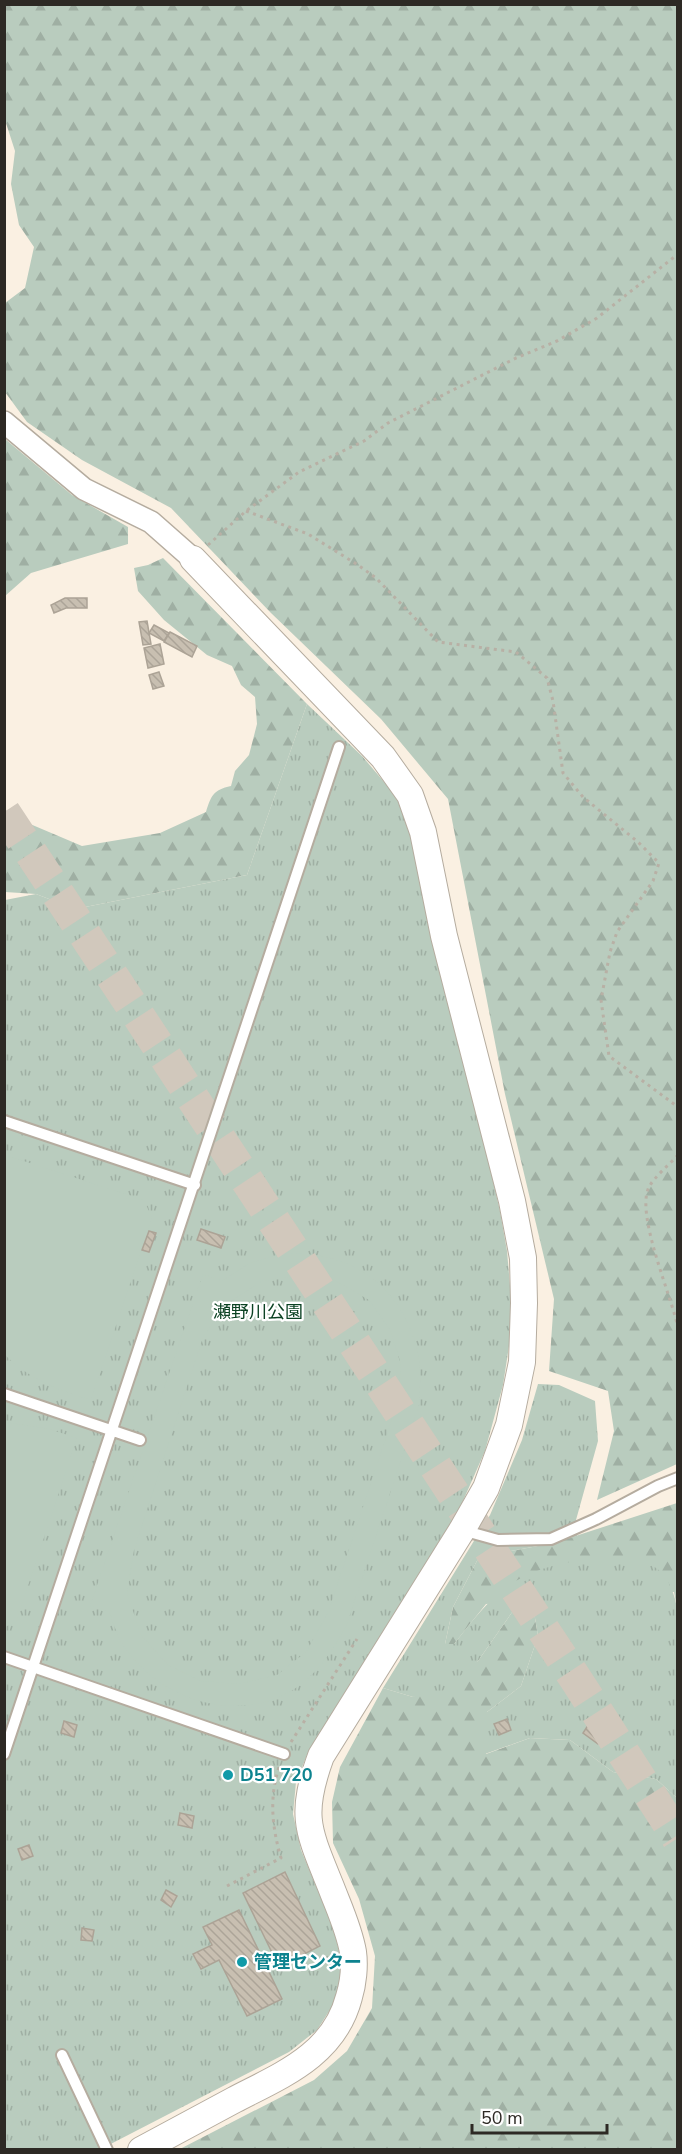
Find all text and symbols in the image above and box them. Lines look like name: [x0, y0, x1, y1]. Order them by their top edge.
park label: 瀬野川公園: [213, 1300, 303, 1324]
place label: D51 720: [240, 1763, 313, 1787]
marker: D51 720: [221, 1768, 235, 1782]
place label: 管理センター: [254, 1950, 362, 1974]
marker: 管理センター: [235, 1955, 249, 1969]
scale bar: [472, 2097, 607, 2135]
text: 50 m: [481, 2106, 523, 2130]

